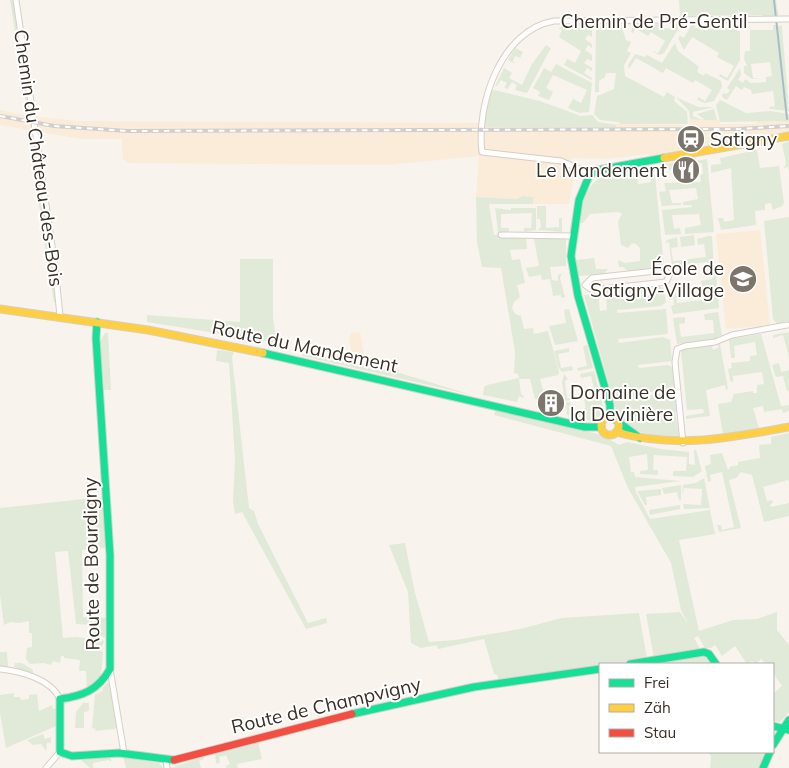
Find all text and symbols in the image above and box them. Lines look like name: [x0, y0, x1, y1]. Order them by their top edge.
street label: Chemin de Pré-Gentil: [560, 9, 748, 33]
street label: Chemin du Château-des-Bois: [9, 28, 69, 288]
station icon: Satigny: [676, 124, 706, 154]
place label: Satigny: [710, 127, 777, 151]
restaurant icon: Le Mandement: [671, 155, 701, 185]
place label: Le Mandement: [536, 158, 667, 182]
place label: École de Satigny-Village: [590, 256, 724, 302]
school or university icon: École de Satigny-Village: [728, 264, 758, 294]
street label: Route du Mandement: [210, 315, 400, 377]
place label: Domaine de la Devinière: [570, 380, 676, 426]
building icon: Domaine de la Devinière: [536, 388, 566, 418]
street label: Route de Bourdigny: [77, 477, 105, 651]
legend: [599, 663, 774, 753]
street label: Route de Champvigny: [229, 671, 423, 739]
text: Frei: [644, 673, 669, 692]
text: Zäh: [644, 698, 671, 717]
text: Stau: [644, 723, 676, 742]

